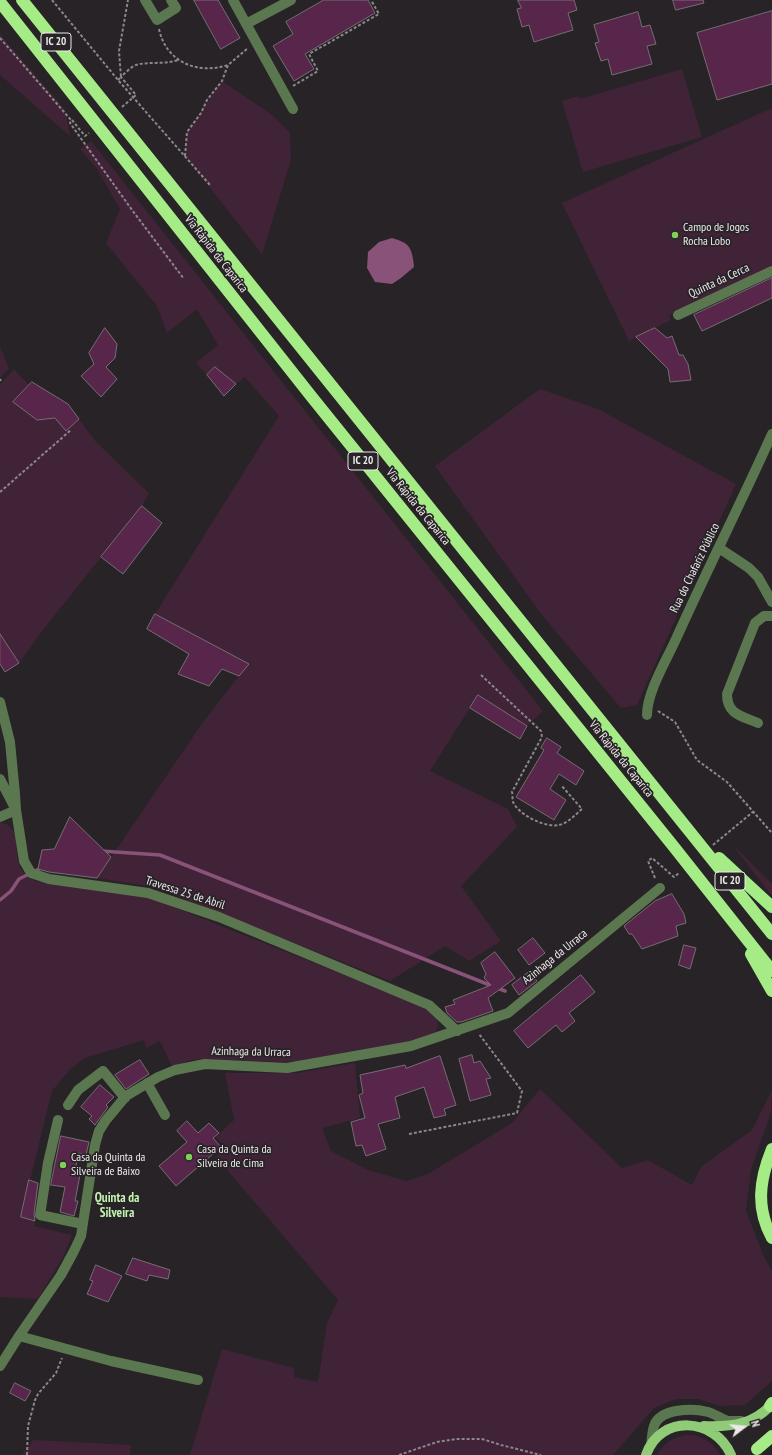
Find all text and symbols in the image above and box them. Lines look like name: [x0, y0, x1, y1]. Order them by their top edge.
road number: IC 20: [41, 33, 71, 51]
street label: Via Rápida da Caparica: [181, 212, 251, 296]
place label: Campo de Jogos Rocha Lobo: [683, 221, 749, 249]
marker: Campo de Jogos Rocha Lobo: [670, 230, 680, 240]
street label: Quinta da Cerca: [686, 261, 752, 301]
road number: IC 20: [348, 452, 378, 470]
street label: Via Rápida da Caparica: [383, 466, 453, 548]
street label: Rua do Chafariz Público: [667, 521, 723, 615]
street label: Via Rápida da Caparica: [586, 718, 656, 800]
road number: IC 20: [715, 872, 745, 890]
street label: Travessa 25 de Abril: [143, 873, 227, 913]
street label: Azinhaga da Urraca: [520, 926, 590, 988]
street label: Azinhaga da Urraca: [211, 1044, 291, 1060]
place label: Casa da Quinta da Silveira de Cima: [197, 1143, 271, 1171]
place label: Casa da Quinta da Silveira de Baixo: [71, 1151, 145, 1179]
marker: Casa da Quinta da Silveira de Cima: [184, 1152, 194, 1162]
marker: Casa da Quinta da Silveira de Baixo: [58, 1160, 68, 1170]
district label: Quinta da Silveira: [95, 1190, 139, 1221]
north arrow: [724, 1407, 764, 1447]
text: N: [748, 1419, 763, 1428]

